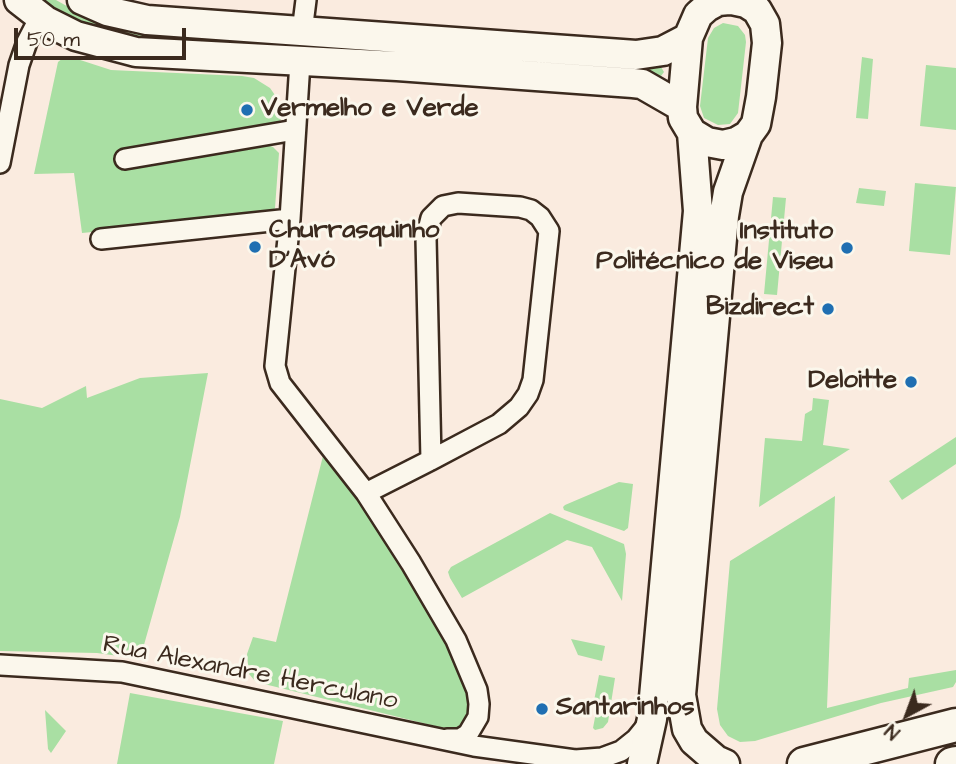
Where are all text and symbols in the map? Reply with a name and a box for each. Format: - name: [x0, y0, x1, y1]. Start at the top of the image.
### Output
- scale bar: [18, 14, 189, 58]
- text: 50 m: [27, 25, 80, 54]
- place label: Vermelho e Verde: [261, 94, 479, 126]
- marker: Vermelho e Verde: [239, 102, 255, 118]
- place label: Churrasquinho D'Avó: [269, 216, 439, 278]
- place label: Instituto Politécnico de Viseu: [596, 217, 833, 278]
- marker: Churrasquinho D'Avó: [247, 239, 263, 255]
- marker: Instituto Politécnico de Viseu: [839, 240, 855, 256]
- place label: Bizdirect: [706, 293, 814, 325]
- marker: Bizdirect: [820, 301, 836, 317]
- place label: Deloitte: [808, 366, 897, 398]
- marker: Deloitte: [903, 374, 919, 390]
- street label: Rua Alexandre Herculano: [100, 630, 400, 718]
- north arrow: [872, 680, 942, 750]
- place label: Santarinhos: [556, 693, 695, 725]
- marker: Santarinhos: [534, 701, 550, 717]
- text: N: [880, 717, 906, 745]

